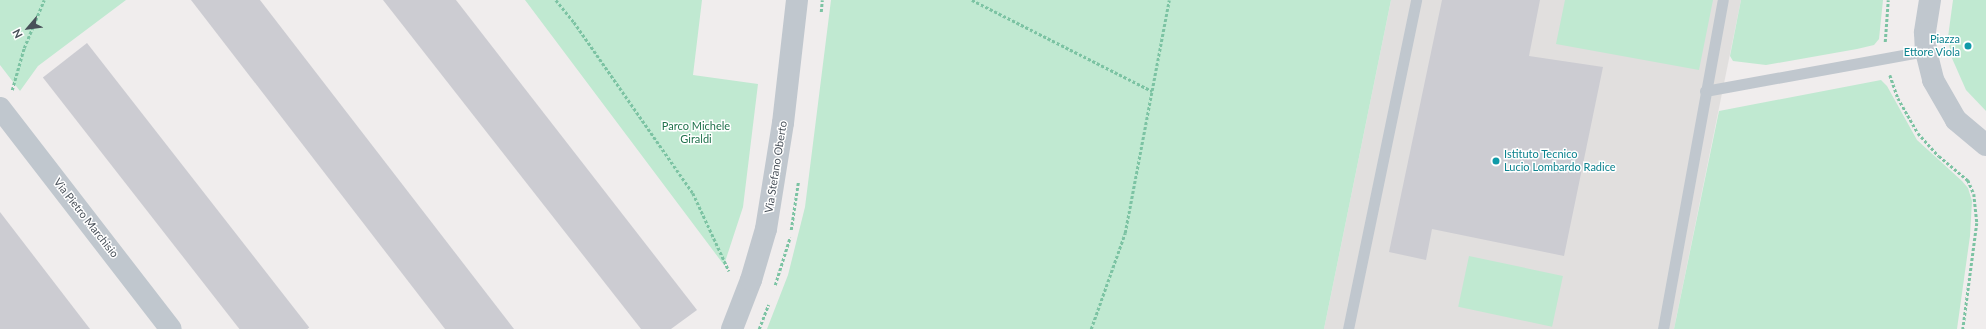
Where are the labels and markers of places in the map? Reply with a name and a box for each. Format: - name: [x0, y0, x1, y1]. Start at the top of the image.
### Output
- place label: Piazza Ettore Viola: [1903, 33, 1960, 59]
- marker: Piazza Ettore Viola: [1963, 41, 1973, 51]
- place label: Istituto Tecnico Lucio Lombardo Radice: [1504, 148, 1616, 174]
- marker: Istituto Tecnico Lucio Lombardo Radice: [1491, 156, 1501, 166]

